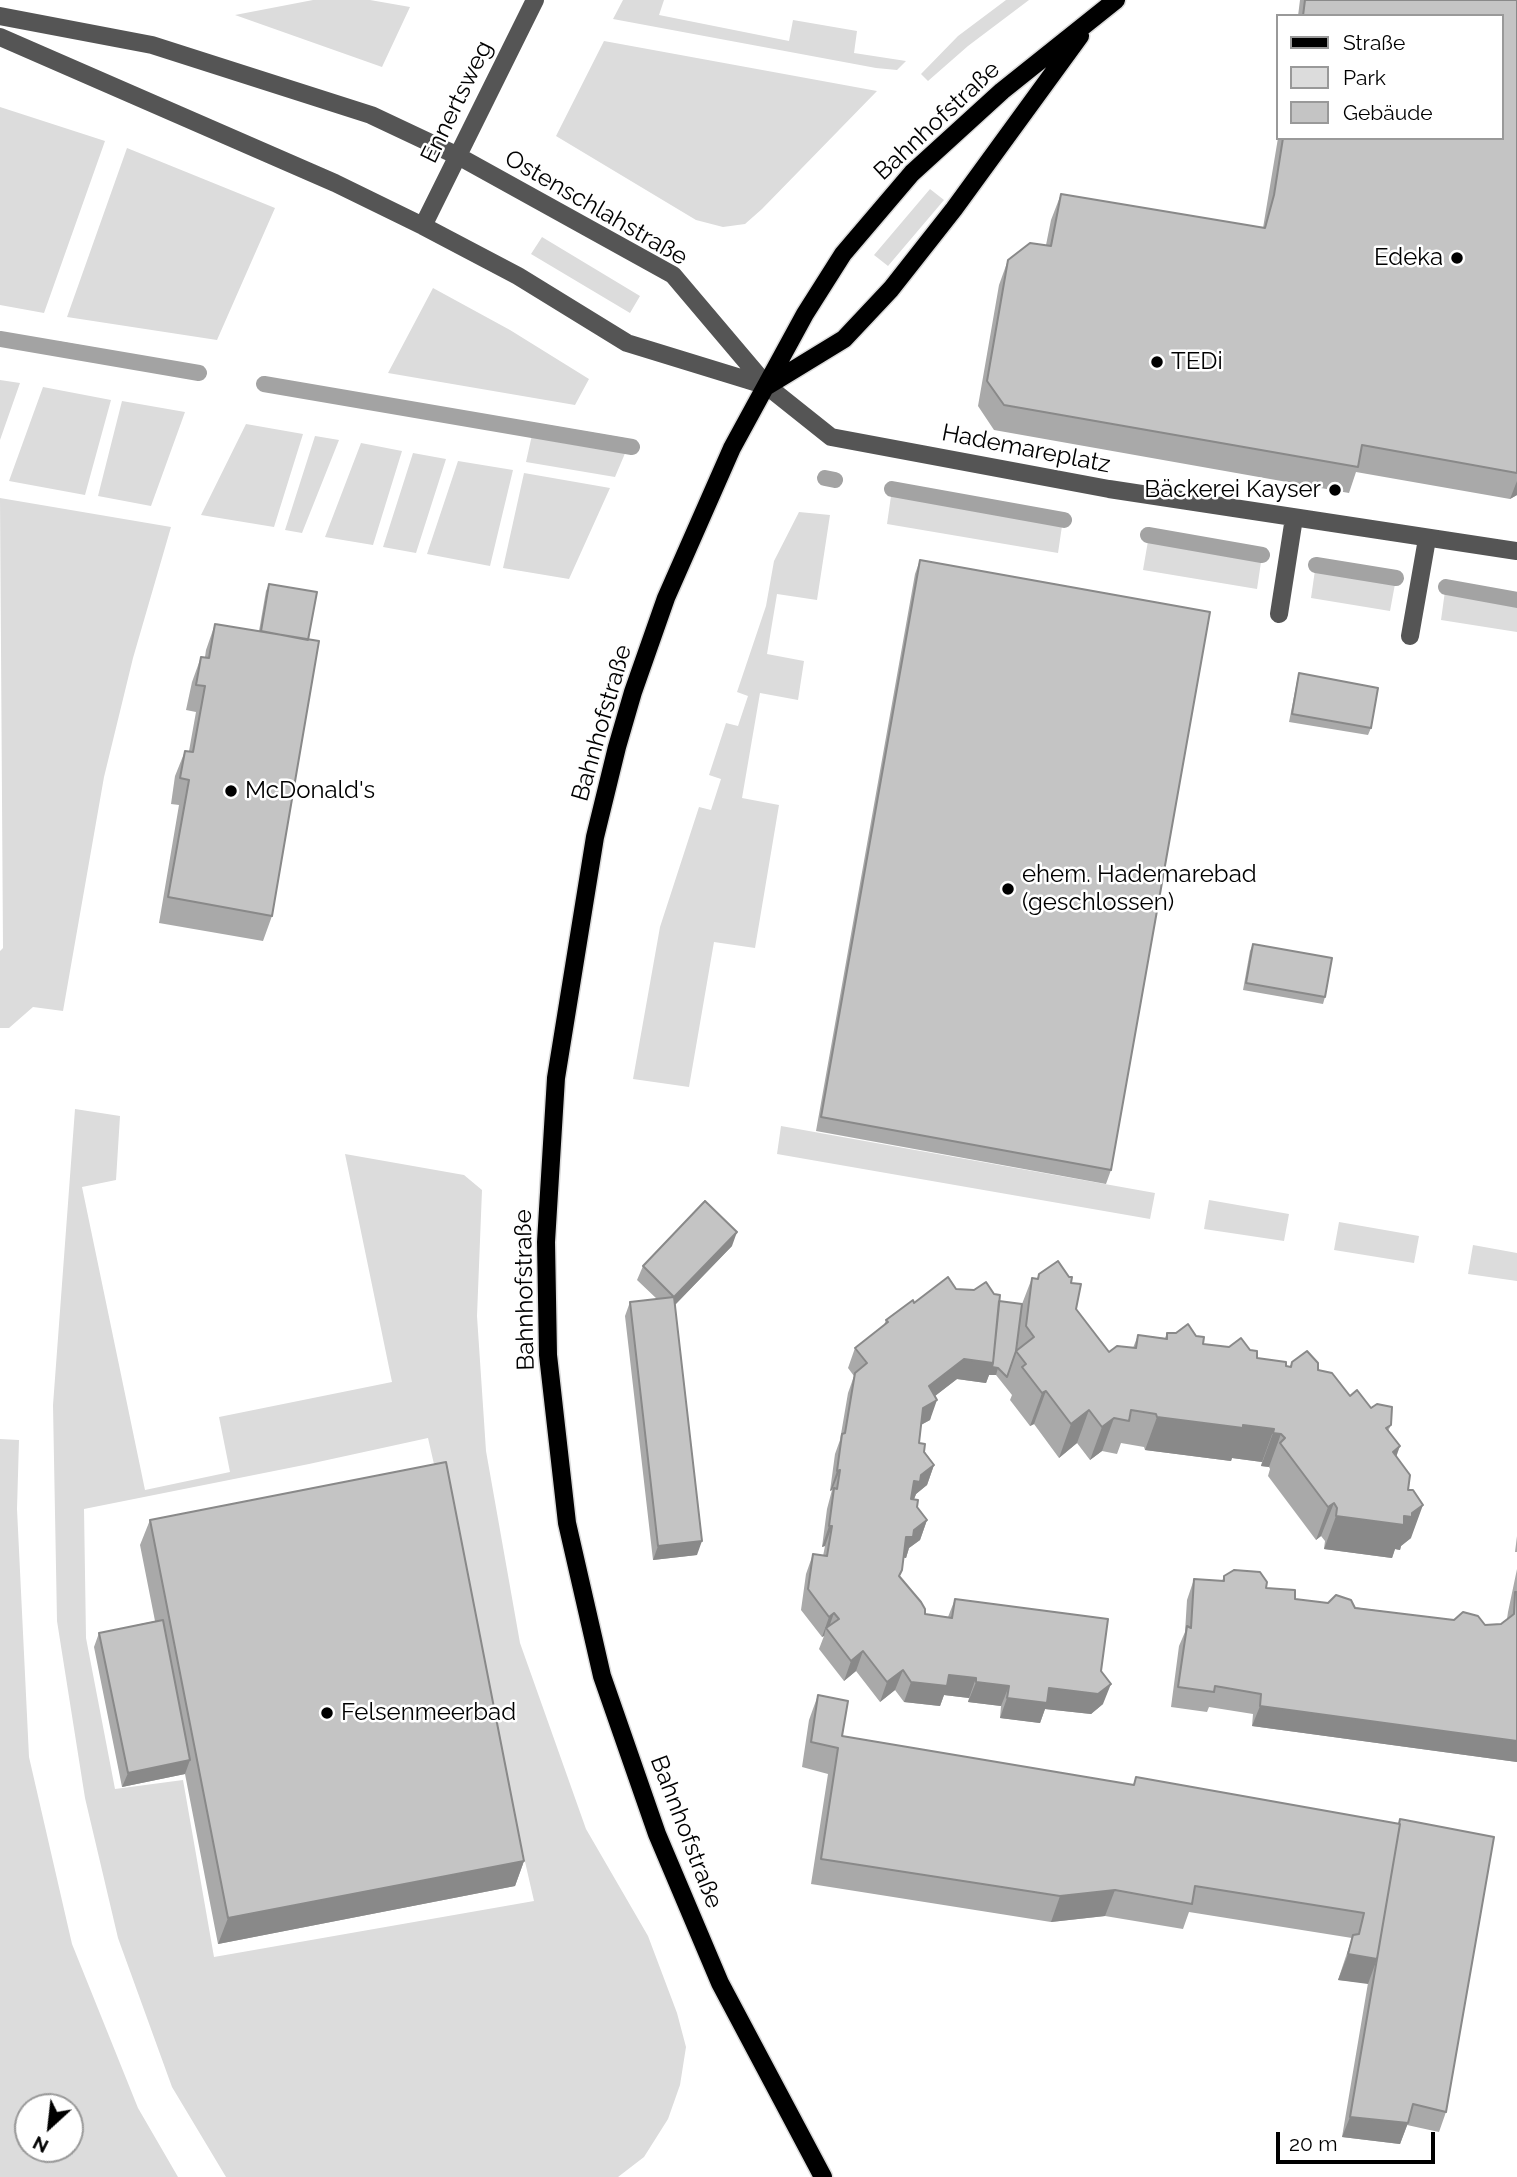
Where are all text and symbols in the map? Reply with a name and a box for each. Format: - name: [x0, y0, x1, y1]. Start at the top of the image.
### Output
- legend: [1276, 14, 1503, 140]
- text: Straße: [1343, 30, 1405, 55]
- street label: Ennertsweg: [415, 36, 499, 168]
- street label: Bahnhofstraße: [868, 55, 1006, 187]
- text: Park: [1343, 65, 1386, 90]
- text: Gebäude: [1343, 100, 1433, 125]
- street label: Ostenschlahstraße: [499, 144, 693, 272]
- place label: Edeka: [1374, 244, 1443, 272]
- marker: Edeka: [1449, 250, 1465, 266]
- place label: TEDi: [1171, 348, 1223, 376]
- marker: TEDi: [1149, 354, 1165, 370]
- street label: Hademareplatz: [939, 419, 1113, 479]
- place label: Bäckerei Kayser: [1144, 476, 1321, 504]
- marker: Bäckerei Kayser: [1327, 482, 1343, 498]
- street label: Bahnhofstraße: [566, 641, 638, 805]
- place label: McDonald's: [245, 777, 375, 805]
- marker: McDonald's: [223, 783, 239, 799]
- place label: ehem. Hademarebad (geschlossen): [1022, 861, 1257, 917]
- marker: ehem. Hademarebad (geschlossen): [1000, 881, 1016, 897]
- street label: Bahnhofstraße: [509, 1209, 541, 1371]
- place label: Felsenmeerbad: [341, 1699, 516, 1727]
- marker: Felsenmeerbad: [319, 1705, 335, 1721]
- street label: Bahnhofstraße: [644, 1751, 728, 1913]
- north arrow: [14, 2093, 84, 2163]
- scale bar: [1279, 2118, 1438, 2162]
- text: 20 m: [1289, 2131, 1337, 2156]
- text: N: [29, 2132, 52, 2158]

